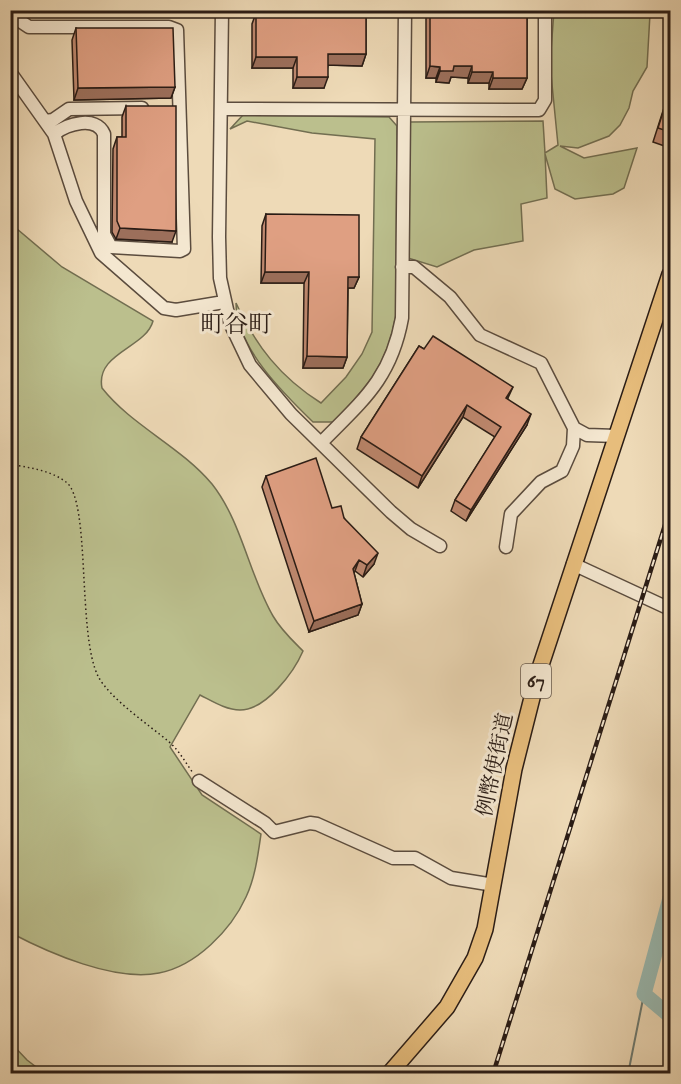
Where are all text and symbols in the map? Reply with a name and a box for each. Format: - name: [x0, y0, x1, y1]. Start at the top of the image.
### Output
- district label: 町谷町: [200, 310, 272, 341]
- road number: 67: [521, 664, 551, 698]
- street label: 例幣使街道: [472, 711, 520, 819]

